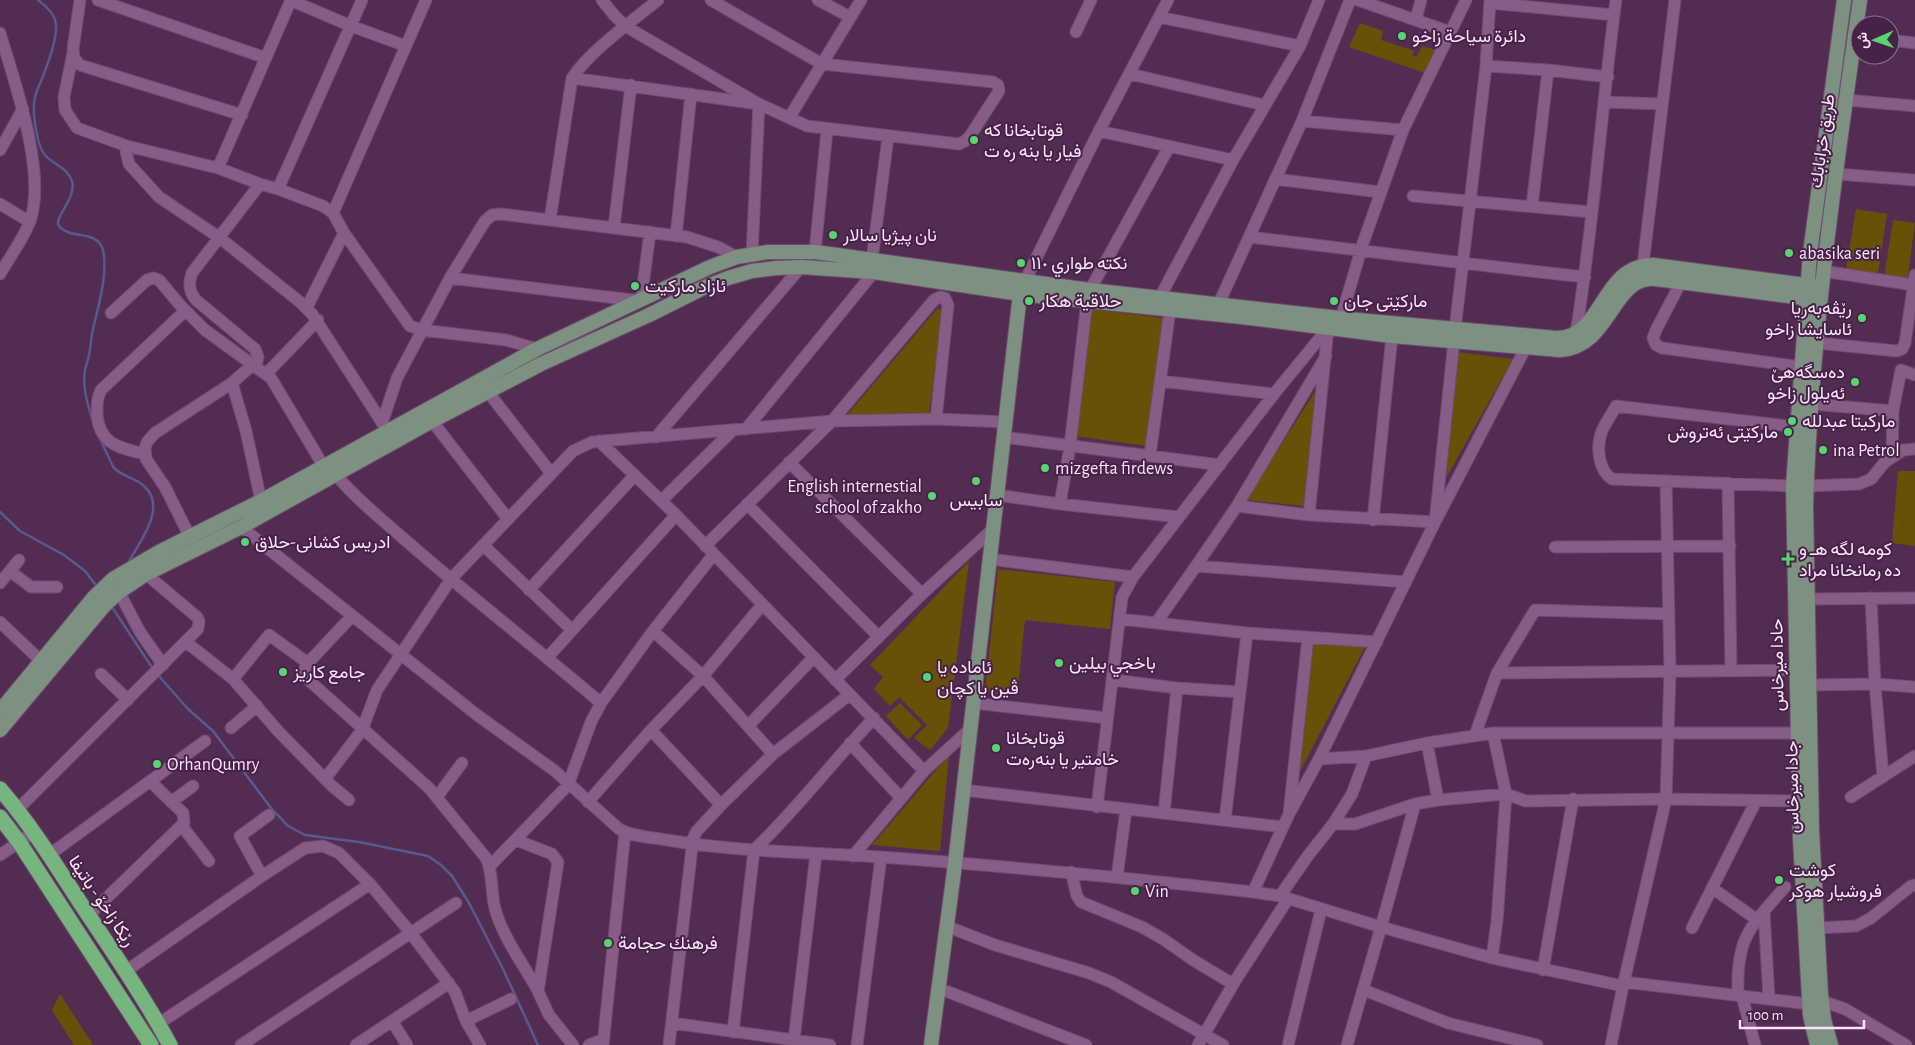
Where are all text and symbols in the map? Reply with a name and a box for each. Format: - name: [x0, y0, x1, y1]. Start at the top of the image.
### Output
- north arrow: [1850, 15, 1900, 65]
- place label: دائرة سياحة زاخو: [1412, 28, 1526, 47]
- marker: دائرة سياحة زاخو: [1396, 30, 1408, 42]
- text: ش: [1856, 32, 1871, 49]
- street label: طريق خرابابك: [1807, 93, 1839, 189]
- place label: قوتابخانا كه فيار يا بنه ره ت: [984, 122, 1081, 162]
- marker: قوتابخانا كه فيار يا بنه ره ت: [968, 134, 980, 146]
- place label: نان پيژيا سالار: [842, 227, 937, 247]
- marker: نان پيژيا سالار: [827, 229, 839, 241]
- place label: abasika seri: [1799, 245, 1880, 263]
- marker: abasika seri: [1783, 247, 1795, 259]
- place label: نكته طواري ١١٠: [1031, 255, 1127, 278]
- marker: نكته طواري ١١٠: [1015, 257, 1027, 269]
- place label: ئازاد ماركيت: [645, 278, 726, 297]
- marker: ئازاد ماركيت: [629, 280, 641, 292]
- place label: حلاقية هكار: [1038, 293, 1122, 312]
- place label: مارکێتی جان: [1344, 293, 1427, 312]
- marker: حلاقية هكار: [1023, 295, 1035, 307]
- marker: مارکێتی جان: [1328, 295, 1340, 307]
- place label: رێڤه‌به‌ريا ئاسايشا زاخو: [1765, 300, 1852, 340]
- marker: رێڤه‌به‌ريا ئاسايشا زاخو: [1856, 312, 1868, 324]
- place label: ده‌سگه‌هێ ئه‌يلول زاخو: [1767, 363, 1845, 404]
- marker: ده‌سگه‌هێ ئه‌يلول زاخو: [1849, 376, 1861, 388]
- place label: ماركيتا عبدلله: [1802, 413, 1895, 432]
- marker: ماركيتا عبدلله: [1786, 415, 1798, 427]
- place label: مارکێتی ئەتروش: [1667, 424, 1778, 443]
- marker: مارکێتی ئەتروش: [1782, 426, 1794, 438]
- place label: ina Petrol: [1833, 442, 1900, 460]
- marker: ina Petrol: [1817, 444, 1829, 456]
- place label: mizgefta firdews: [1055, 460, 1173, 478]
- marker: mizgefta firdews: [1039, 462, 1051, 474]
- marker: سابيس: [970, 475, 982, 487]
- place label: English internestial school of zakho: [787, 478, 922, 517]
- marker: English internestial school of zakho: [926, 490, 938, 502]
- place label: سابيس: [949, 492, 1003, 511]
- place label: ادريس كشانى-حلاق: [255, 534, 390, 553]
- marker: ادريس كشانى-حلاق: [239, 536, 251, 548]
- place label: كومه لگه هـ و ده رمانخانا مراد: [1799, 540, 1901, 581]
- marker: كومه لگه هـ و ده رمانخانا مراد: [1781, 552, 1795, 566]
- street label: حادا ميرخاس: [1768, 618, 1789, 712]
- place label: باخجي بيلين: [1069, 655, 1156, 678]
- marker: باخجي بيلين: [1053, 657, 1065, 669]
- place label: ئاماده یا ڤین یا کچان: [937, 659, 1019, 700]
- place label: جامع كاريز: [292, 664, 365, 684]
- marker: جامع كاريز: [277, 666, 289, 678]
- marker: ئاماده یا ڤین یا کچان: [921, 671, 933, 683]
- place label: قوتابخانا خامتیر یا بنەرەت: [1006, 730, 1119, 770]
- street label: جادا ميرخاس: [1783, 740, 1804, 834]
- marker: قوتابخانا خامتیر یا بنەرەت: [990, 742, 1002, 754]
- place label: OrhanQumry: [167, 756, 260, 774]
- marker: OrhanQumry: [151, 758, 163, 770]
- street label: رێکا زاخۆ - باتیفا: [64, 853, 138, 951]
- place label: كوشت فروشيار هوكر: [1788, 862, 1882, 902]
- marker: كوشت فروشيار هوكر: [1773, 874, 1785, 886]
- place label: Vin: [1145, 883, 1169, 901]
- marker: Vin: [1129, 885, 1141, 897]
- place label: فرهنك حجامة: [618, 935, 718, 954]
- marker: فرهنك حجامة: [602, 937, 614, 949]
- scale bar: [1740, 998, 1864, 1030]
- text: 100 m: [1748, 1008, 1783, 1023]

